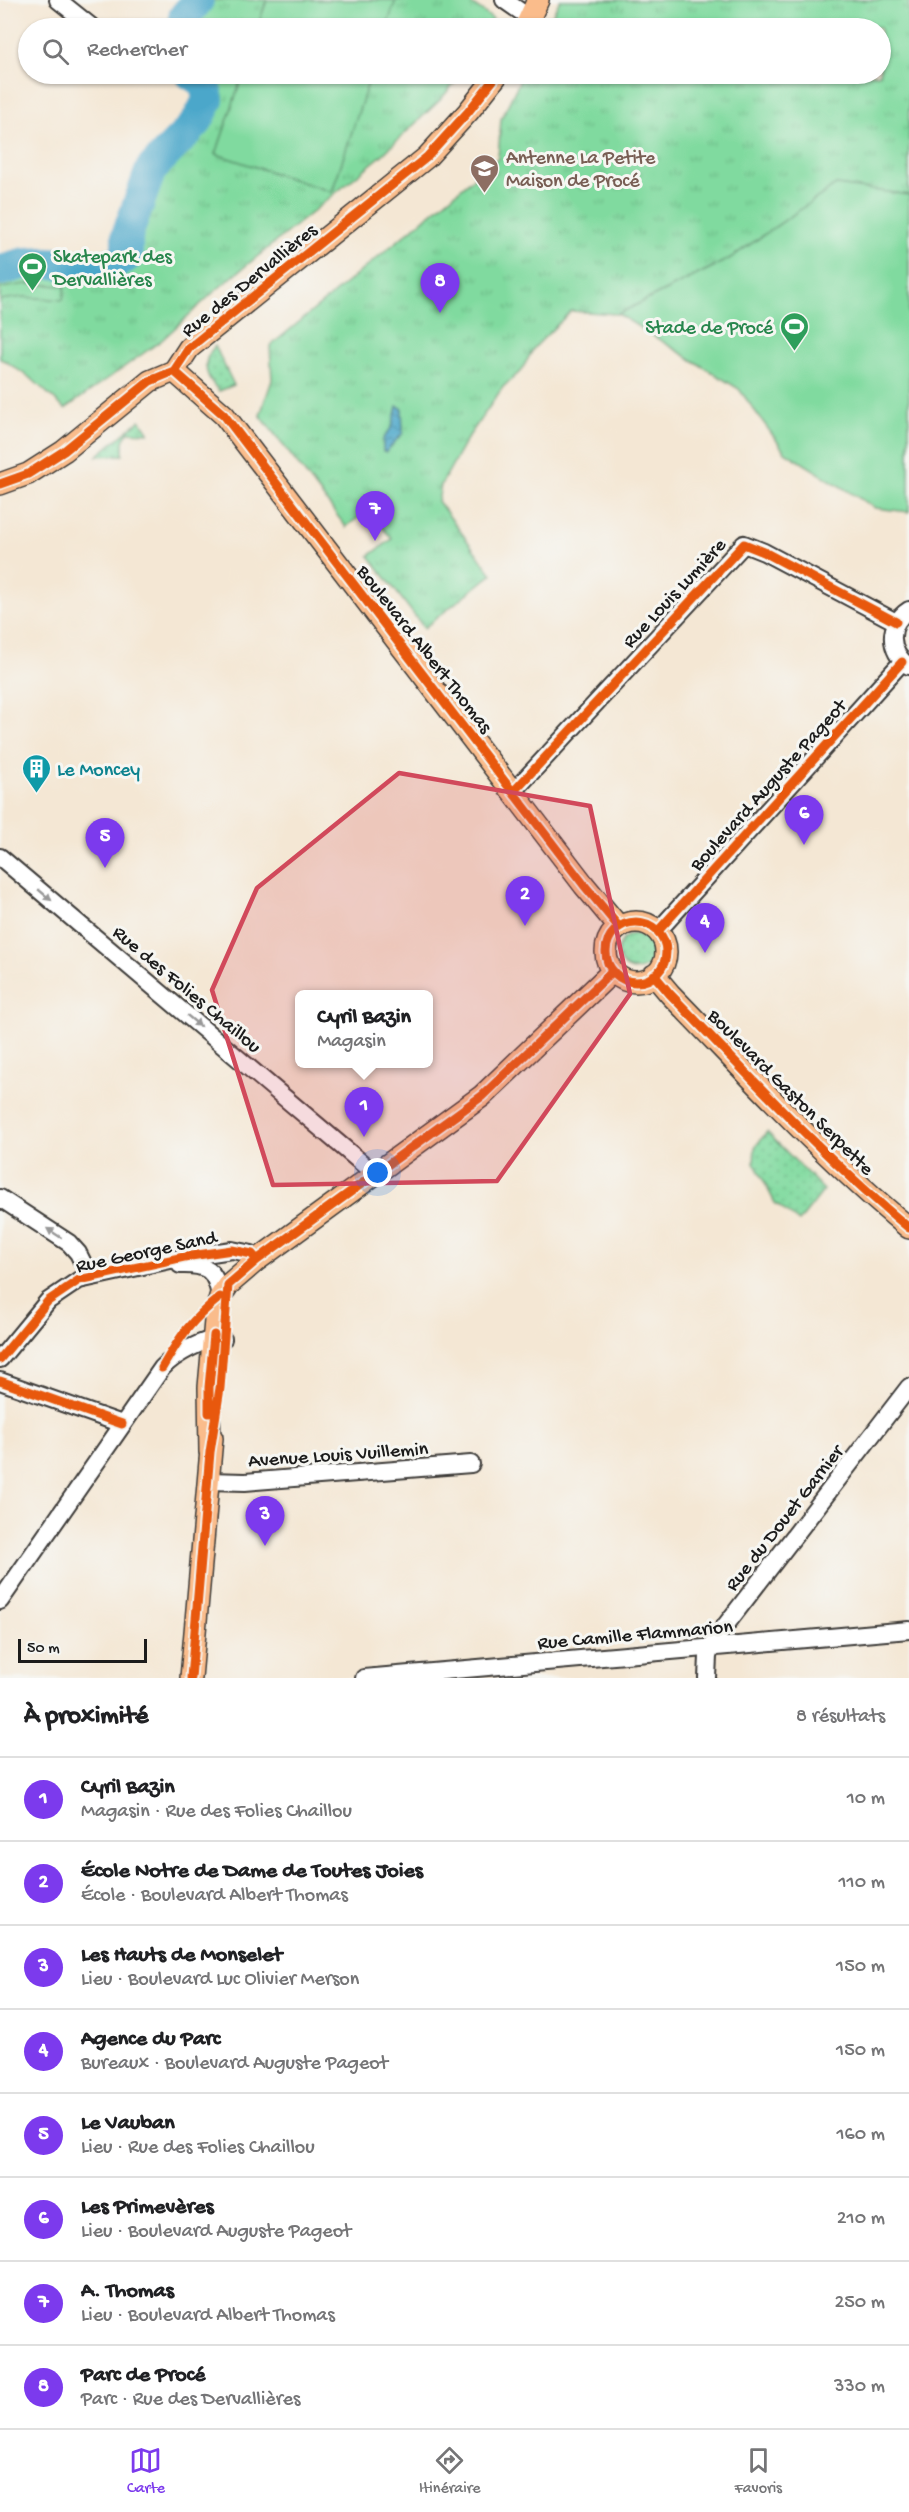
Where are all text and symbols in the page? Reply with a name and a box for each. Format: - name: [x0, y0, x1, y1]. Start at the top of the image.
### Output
- search box: [18, 18, 891, 84]
- icon: search: [39, 35, 72, 68]
- text: Rechercher: [87, 38, 187, 64]
- place label: Antenne La Petite Maison de Procé: [506, 148, 656, 194]
- school or university icon: Antenne La Petite Maison de Procé: [469, 152, 501, 194]
- street label: Rue des Dervallières: [178, 220, 323, 343]
- place label: Skatepark des Dervallières: [51, 247, 173, 293]
- sports icon: Skatepark des Dervallières: [16, 250, 48, 292]
- pin: 8: [420, 264, 460, 313]
- sports icon: Stade de Procé: [778, 310, 810, 352]
- place label: Stade de Procé: [645, 318, 774, 341]
- pin: 7: [356, 492, 394, 541]
- street label: Rue Louis Lumière: [619, 534, 733, 654]
- street label: Boulevard Albert Thomas: [350, 561, 496, 739]
- street label: Boulevard Auguste Pageot: [686, 694, 854, 878]
- building icon: Le Moncey: [20, 752, 52, 794]
- place label: Le Moncey: [57, 760, 140, 783]
- pin: 6: [784, 796, 824, 845]
- pin: 5: [86, 818, 124, 868]
- pin: 2: [506, 876, 544, 926]
- one-way arrow: [37, 888, 53, 901]
- pin: 4: [686, 904, 724, 953]
- street label: Rue des Folies Chaillou: [107, 922, 265, 1060]
- popup: [295, 990, 433, 1068]
- text: Cyril Bazin: [317, 1005, 411, 1031]
- street label: Boulevard Gaston Serpette: [701, 1005, 878, 1182]
- one-way arrow: [186, 1014, 202, 1027]
- text: Magasin: [317, 1031, 386, 1054]
- pin: 1: [344, 1088, 384, 1137]
- your location: [363, 1158, 392, 1187]
- street label: Rue George Sand: [74, 1227, 221, 1280]
- one-way arrow: [46, 1228, 62, 1239]
- street label: Avenue Louis Vuillemin: [247, 1439, 430, 1474]
- street label: Rue du Douet Garnier: [722, 1440, 851, 1597]
- pin: 3: [246, 1496, 284, 1546]
- street label: Rue Camille Flammarion: [537, 1616, 734, 1656]
- scale bar: [18, 1636, 147, 1664]
- text: 50 m: [27, 1640, 60, 1659]
- text: À proximité: [24, 1702, 148, 1733]
- text: 8 résultats: [796, 1706, 885, 1729]
- text: Cyril Bazin: [81, 1775, 175, 1801]
- text: 1: [39, 1788, 48, 1811]
- text: 10 m: [847, 1788, 885, 1811]
- text: Magasin · Rue des Folies Chaillou: [81, 1801, 352, 1824]
- text: École Notre de Dame de Toutes Joies: [81, 1859, 423, 1885]
- text: 2: [39, 1872, 48, 1895]
- text: 110 m: [839, 1872, 885, 1895]
- text: École · Boulevard Albert Thomas: [81, 1885, 348, 1908]
- text: Les Hauts de Monselet: [81, 1943, 282, 1969]
- text: 3: [38, 1956, 49, 1979]
- text: 150 m: [836, 1956, 885, 1979]
- text: Lieu · Boulevard Luc Olivier Merson: [81, 1969, 359, 1992]
- text: Agence du Parc: [81, 2027, 220, 2053]
- text: 4: [39, 2040, 48, 2063]
- text: 150 m: [836, 2040, 885, 2063]
- text: Bureaux · Boulevard Auguste Pageot: [81, 2053, 388, 2076]
- text: Le Vauban: [81, 2111, 175, 2137]
- text: 5: [38, 2124, 49, 2147]
- text: 160 m: [836, 2124, 885, 2147]
- text: Lieu · Rue des Folies Chaillou: [81, 2137, 315, 2160]
- text: Les Primevères: [81, 2195, 214, 2221]
- text: 6: [38, 2208, 49, 2231]
- text: 210 m: [837, 2208, 885, 2231]
- text: Lieu · Boulevard Auguste Pageot: [81, 2221, 351, 2244]
- text: A. Thomas: [81, 2279, 174, 2305]
- text: 7: [38, 2292, 49, 2315]
- text: 250 m: [834, 2292, 885, 2315]
- text: Lieu · Boulevard Albert Thomas: [81, 2305, 335, 2328]
- text: Parc de Procé: [81, 2363, 205, 2389]
- text: 8: [38, 2376, 49, 2399]
- text: 330 m: [834, 2376, 885, 2399]
- text: Parc · Rue des Dervallières: [81, 2389, 300, 2412]
- tab: Carte: [127, 2444, 165, 2499]
- tab: Itinéraire: [419, 2444, 481, 2499]
- tab: Favoris: [735, 2444, 782, 2499]

